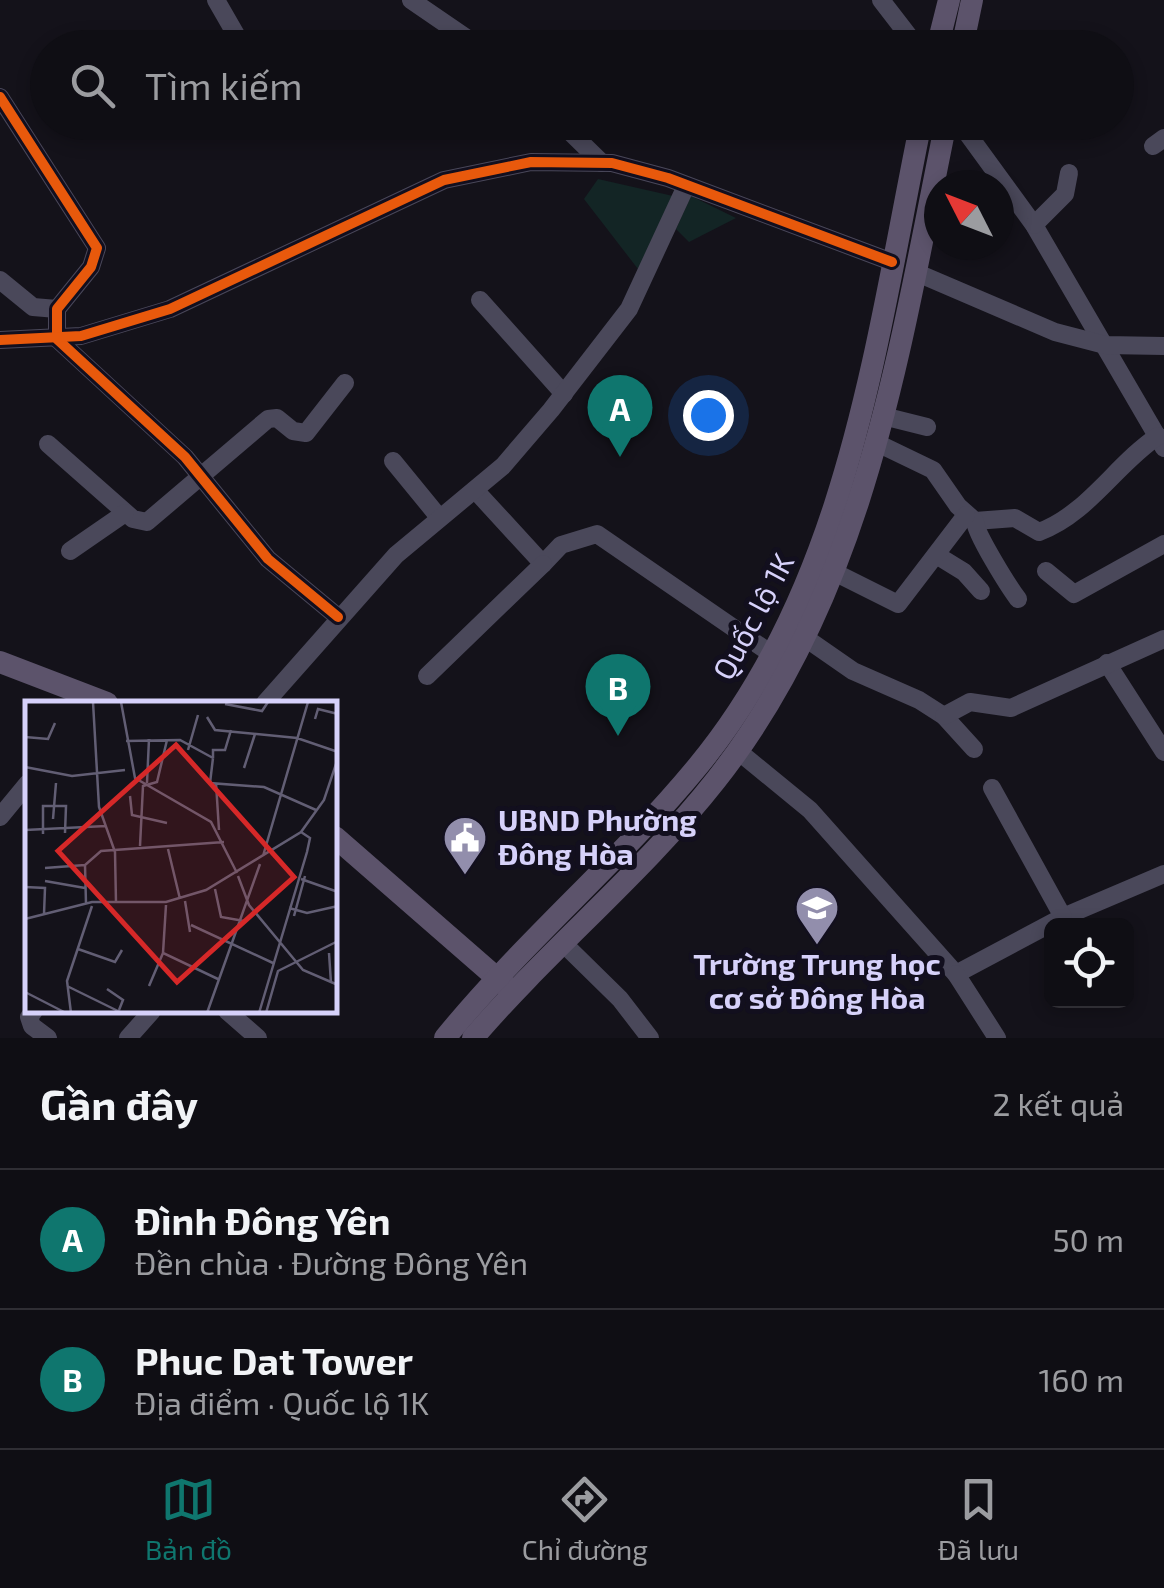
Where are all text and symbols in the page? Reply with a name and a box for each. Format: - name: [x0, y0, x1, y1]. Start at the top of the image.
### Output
- search box: [30, 30, 1134, 140]
- icon: search: [65, 58, 120, 113]
- text: Tìm kiếm: [145, 62, 303, 108]
- north arrow: [924, 170, 1014, 260]
- pin: A: [588, 374, 652, 457]
- your location: [683, 390, 734, 441]
- street label: Quốc lộ 1K: [704, 547, 801, 685]
- pin: B: [586, 654, 650, 736]
- inset map: [25, 701, 338, 1013]
- place label: UBND Phường Đông Hòa: [498, 801, 697, 871]
- public building icon: UBND Phường Đông Hòa: [442, 815, 488, 876]
- school or university icon: Trường Trung học cơ sở Đông Hòa: [794, 885, 840, 946]
- map controls: [1044, 918, 1134, 1008]
- button: locate: [1044, 918, 1134, 1008]
- place label: Trường Trung học cơ sở Đông Hòa: [693, 945, 941, 1015]
- text: Gần đây: [40, 1078, 198, 1128]
- text: 2 kết quả: [993, 1084, 1124, 1122]
- text: Đình Đông Yên: [135, 1197, 391, 1243]
- text: A: [62, 1220, 83, 1258]
- text: 50 m: [1052, 1220, 1124, 1258]
- text: Đền chùa · Đường Đông Yên: [135, 1243, 528, 1281]
- text: Phuc Dat Tower: [135, 1337, 413, 1383]
- text: B: [62, 1360, 83, 1398]
- text: 160 m: [1038, 1360, 1124, 1398]
- text: Địa điểm · Quốc lộ 1K: [135, 1383, 429, 1421]
- tab: Bản đồ: [145, 1472, 232, 1566]
- tab: Chỉ đường: [522, 1472, 648, 1566]
- tab: Đã lưu: [938, 1472, 1019, 1566]

